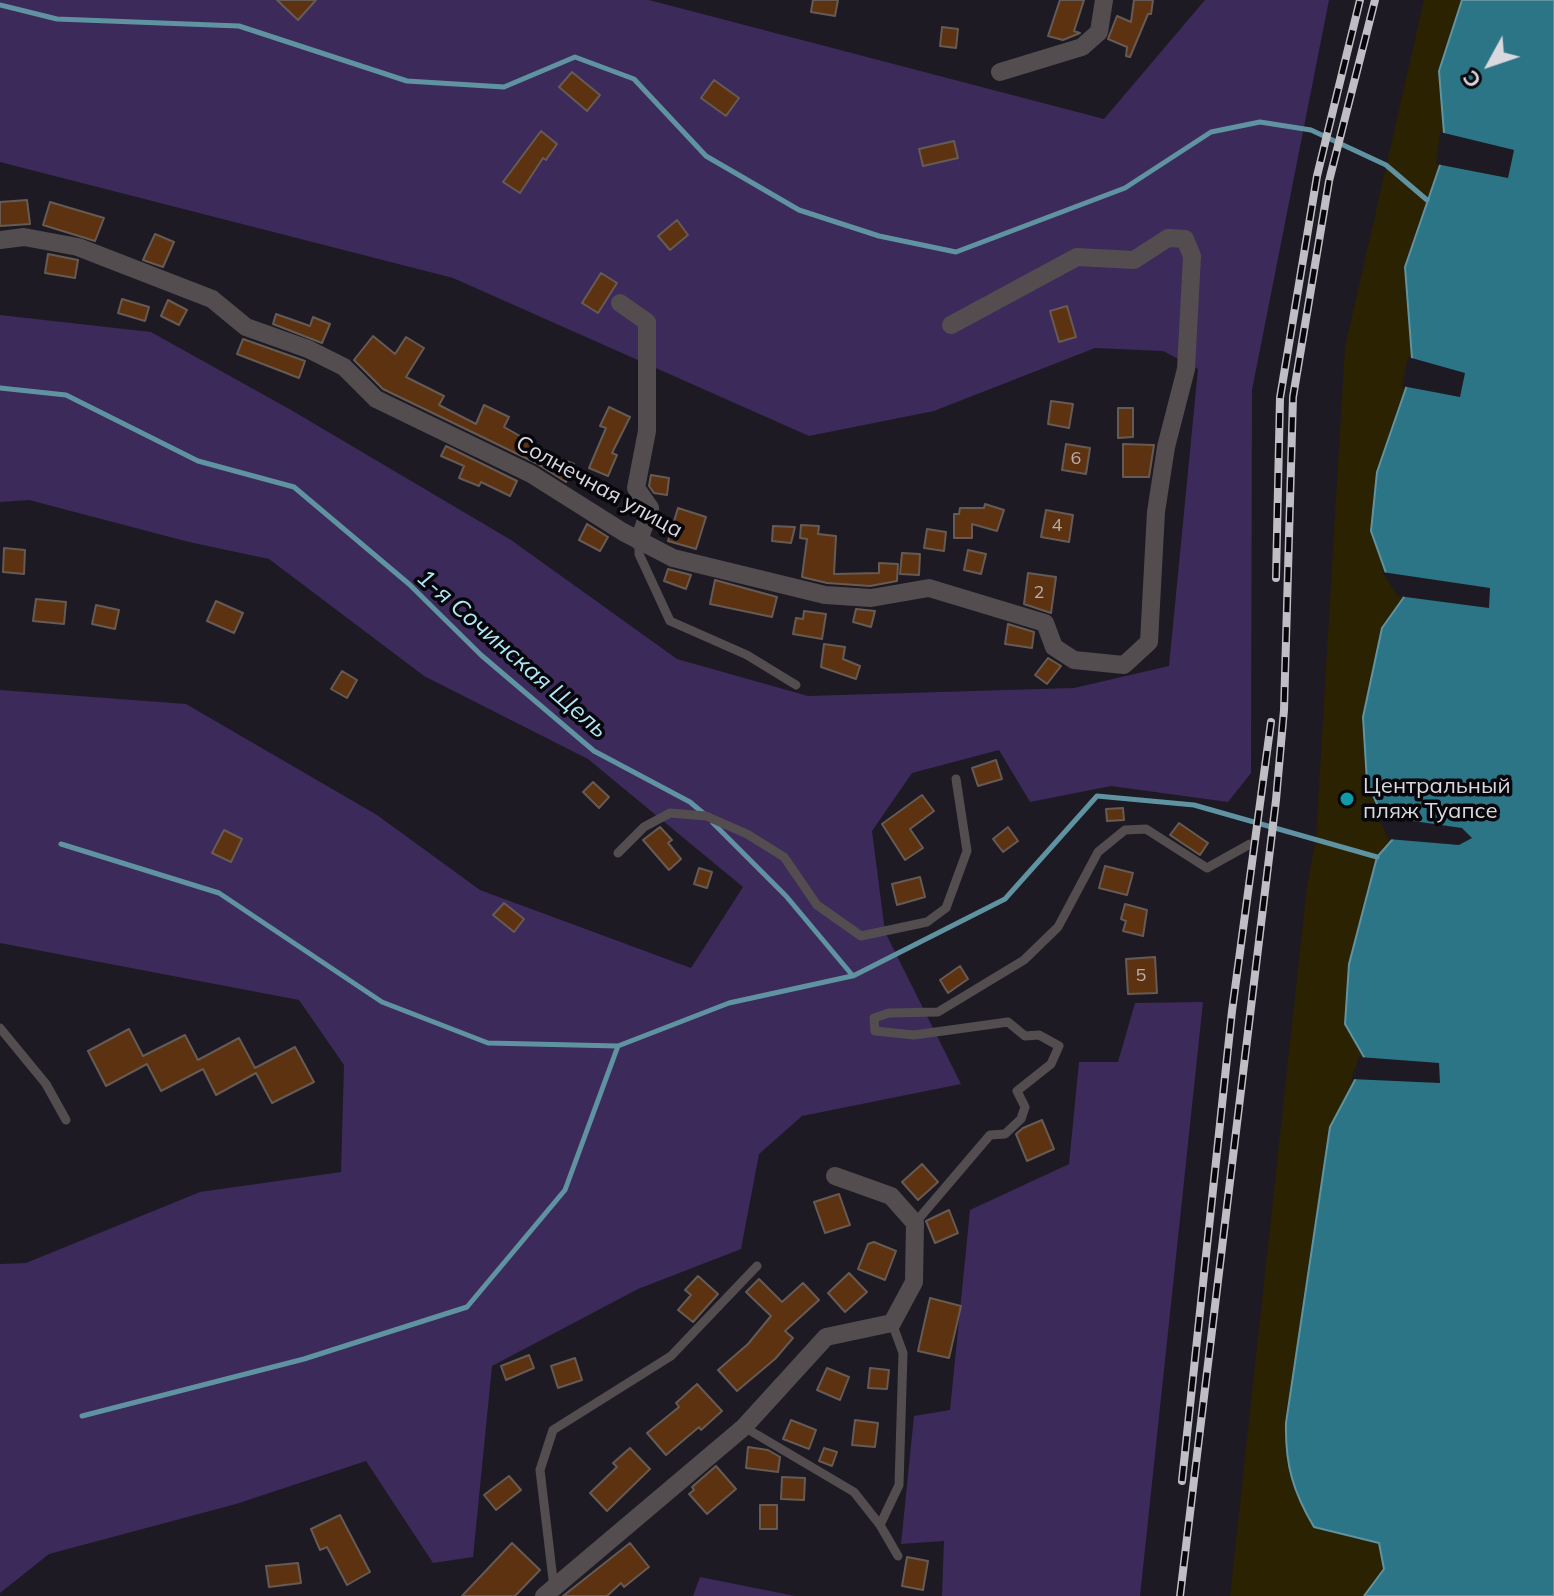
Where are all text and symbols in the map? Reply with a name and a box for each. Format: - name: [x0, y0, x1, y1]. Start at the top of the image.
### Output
- north arrow: [1450, 24, 1530, 104]
- text: С: [1456, 65, 1487, 94]
- street label: Солнечная улица: [511, 430, 687, 544]
- house number: 6: [1071, 448, 1081, 470]
- house number: 4: [1052, 515, 1062, 537]
- water label: 1-я Сочинская Щель: [411, 563, 613, 745]
- house number: 2: [1034, 582, 1044, 604]
- place label: Центральный пляж Туапсе: [1363, 773, 1510, 824]
- marker: Центральный пляж Туапсе: [1338, 790, 1356, 808]
- house number: 5: [1136, 965, 1146, 987]

